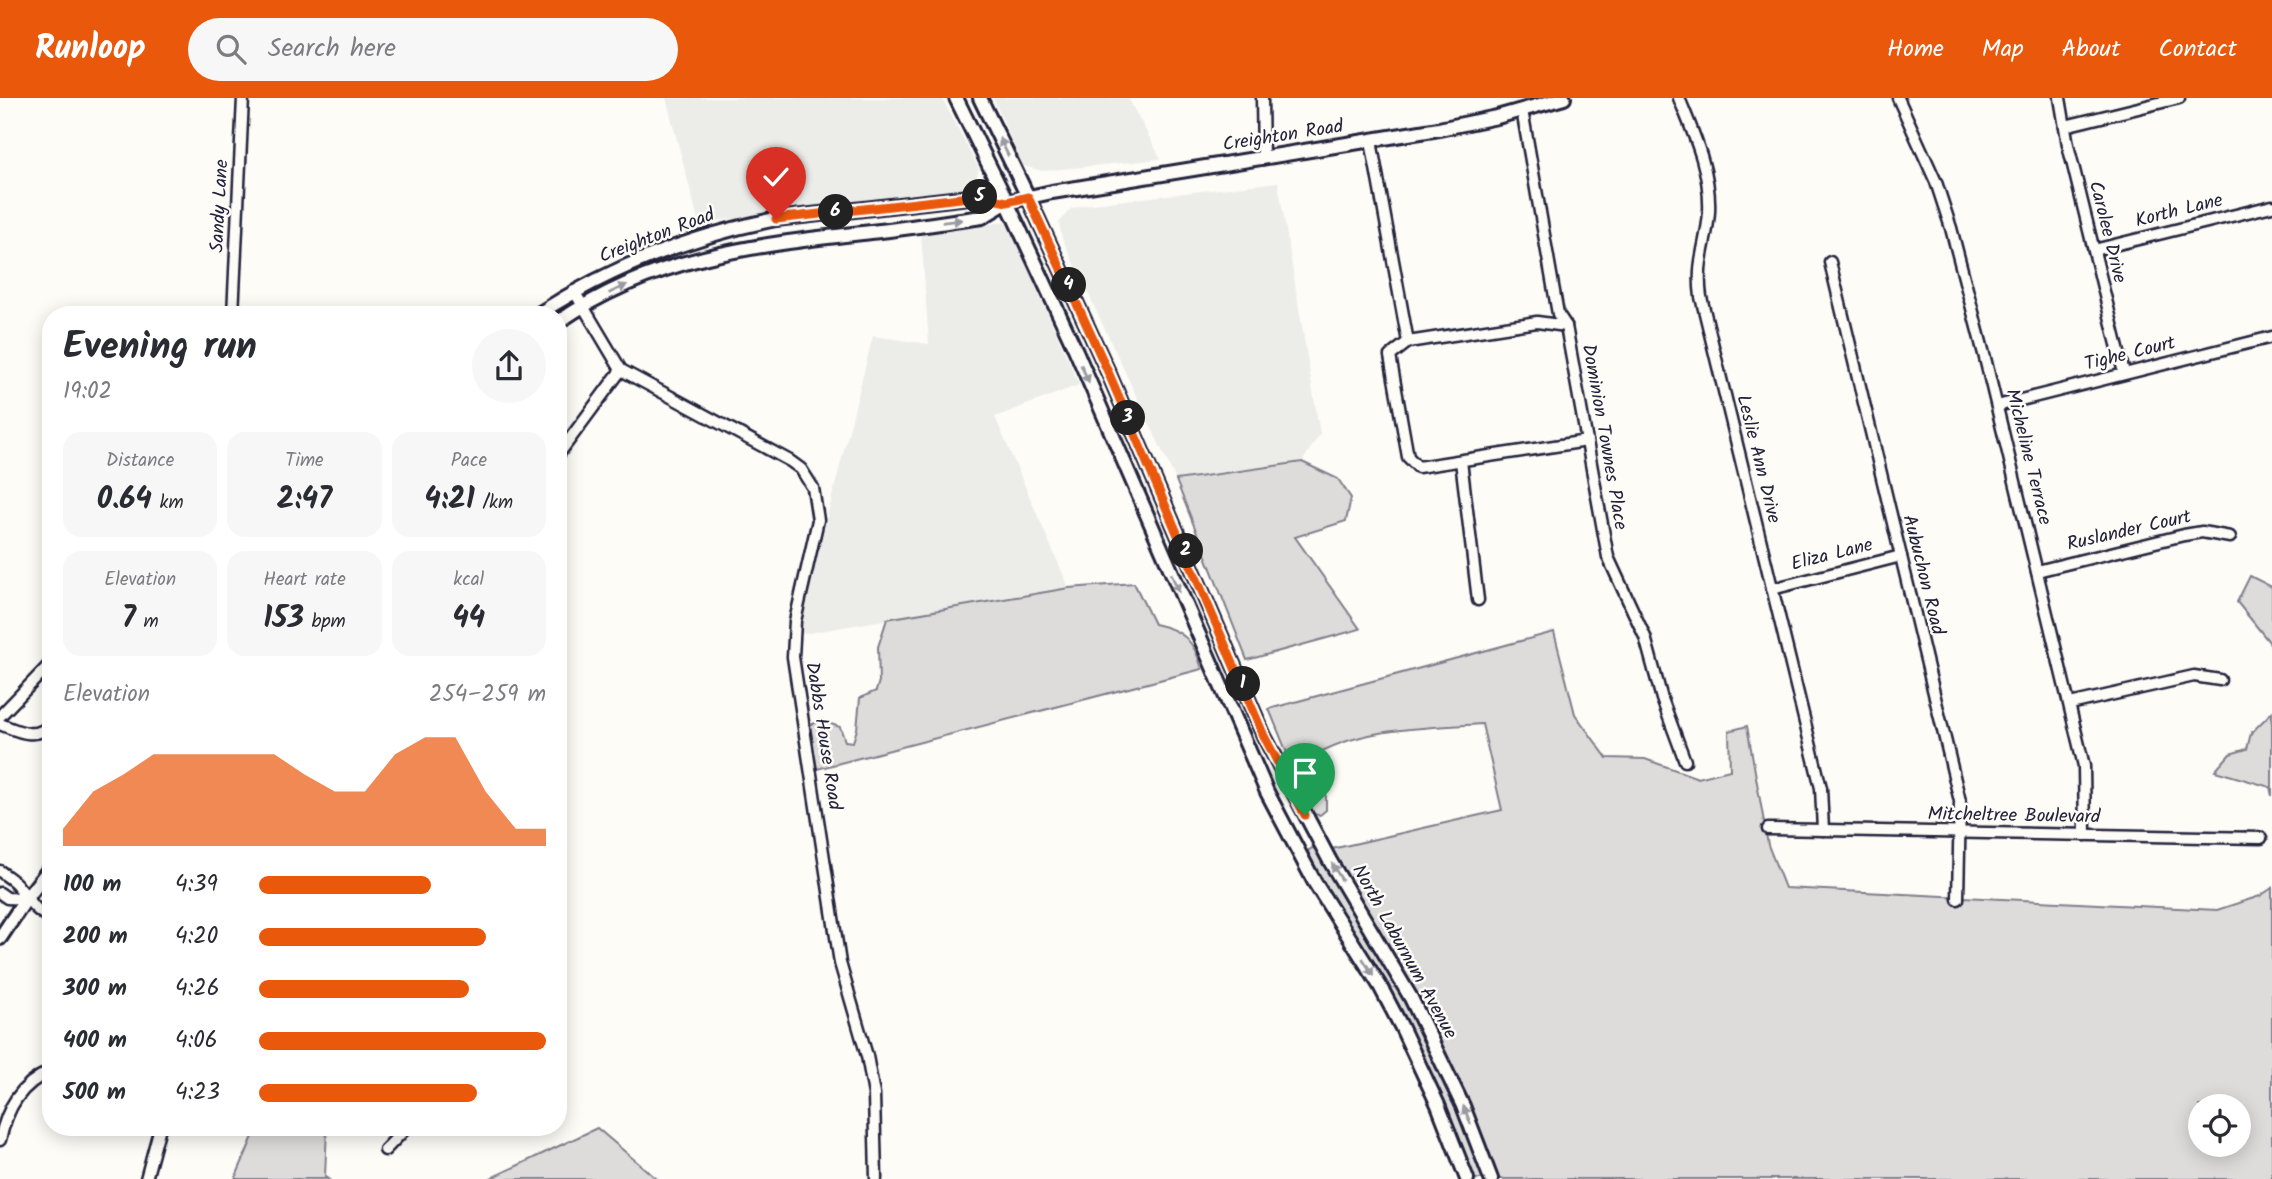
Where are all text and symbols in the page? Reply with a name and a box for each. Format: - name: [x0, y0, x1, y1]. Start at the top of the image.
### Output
- search box: [188, 18, 678, 81]
- text: Runloop: [35, 23, 146, 76]
- text: Search here: [268, 28, 396, 70]
- icon: search: [212, 30, 250, 68]
- text: Home: [1887, 30, 1944, 69]
- text: Map: [1982, 30, 2024, 69]
- text: About: [2062, 30, 2120, 69]
- text: Contact: [2158, 30, 2237, 69]
- street label: Creighton Road: [1221, 112, 1346, 160]
- one-way arrow: [999, 137, 1010, 157]
- pin: [746, 147, 806, 219]
- street label: Sandy Lane: [203, 158, 237, 253]
- icon: check: [757, 158, 795, 196]
- street label: Carolee Drive: [2080, 178, 2134, 287]
- pin: 5: [962, 180, 998, 214]
- text: 5: [975, 181, 984, 211]
- street label: Korth Lane: [2132, 186, 2226, 236]
- pin: 6: [818, 194, 854, 230]
- text: 6: [830, 196, 841, 226]
- street label: Creighton Road: [595, 200, 720, 272]
- one-way arrow: [941, 215, 963, 226]
- pin: 4: [1052, 268, 1086, 302]
- text: 4: [1063, 269, 1074, 299]
- one-way arrow: [608, 283, 628, 294]
- text: Evening run: [63, 318, 257, 378]
- street label: Tighe Court: [2081, 328, 2179, 380]
- button: share: [472, 329, 546, 403]
- street label: Dominion Townes Place: [1573, 342, 1635, 533]
- one-way arrow: [1079, 364, 1091, 384]
- text: 19:02: [63, 374, 112, 410]
- street label: Micheline Terrace: [1997, 386, 2060, 529]
- street label: Leslie Ann Drive: [1728, 392, 1789, 527]
- pin: 3: [1110, 400, 1146, 436]
- text: 3: [1122, 402, 1133, 432]
- text: Distance: [106, 446, 174, 476]
- text: Time: [285, 446, 324, 476]
- text: Pace: [451, 446, 487, 476]
- text: 0.64: [97, 476, 152, 524]
- text: 2:47: [277, 476, 332, 524]
- text: 4:21: [424, 476, 475, 524]
- text: km: [152, 488, 184, 518]
- text: /km: [475, 488, 513, 518]
- street label: Ruslander Court: [2064, 502, 2195, 560]
- street label: Aubuchon Road: [1894, 512, 1953, 639]
- street label: Eliza Lane: [1788, 530, 1876, 580]
- pin: 2: [1168, 533, 1204, 568]
- text: 2: [1180, 535, 1191, 565]
- text: Elevation: [104, 565, 176, 595]
- text: Heart rate: [263, 565, 346, 595]
- text: kcal: [453, 565, 484, 595]
- one-way arrow: [1169, 573, 1181, 593]
- text: 7: [122, 595, 136, 643]
- text: 153: [263, 595, 304, 643]
- text: 44: [452, 595, 485, 643]
- text: m: [136, 607, 159, 637]
- text: bpm: [304, 607, 346, 637]
- street label: Dabbs House Road: [796, 660, 850, 813]
- pin: 1: [1226, 666, 1260, 702]
- text: 1: [1240, 668, 1245, 698]
- text: Elevation: [63, 677, 150, 713]
- text: 254–259 m: [429, 677, 546, 713]
- pin: [1275, 743, 1335, 815]
- icon: arrive: [1286, 754, 1324, 792]
- street label: Mitcheltree Boulevard: [1927, 799, 2101, 833]
- street label: North Laburnum Avenue: [1343, 859, 1465, 1045]
- one-way arrow: [1331, 862, 1343, 881]
- text: 100 m: [63, 867, 121, 903]
- text: 4:39: [175, 867, 218, 903]
- text: 200 m: [63, 919, 128, 955]
- text: 4:20: [175, 919, 218, 955]
- one-way arrow: [1362, 958, 1375, 977]
- text: 300 m: [63, 971, 127, 1007]
- text: 4:26: [175, 971, 219, 1007]
- text: 400 m: [63, 1023, 127, 1059]
- text: 4:06: [175, 1023, 218, 1059]
- text: 500 m: [63, 1075, 126, 1111]
- text: 4:23: [175, 1075, 220, 1111]
- map controls: [2188, 1094, 2251, 1157]
- button: locate: [2188, 1094, 2251, 1157]
- one-way arrow: [1461, 1105, 1472, 1126]

